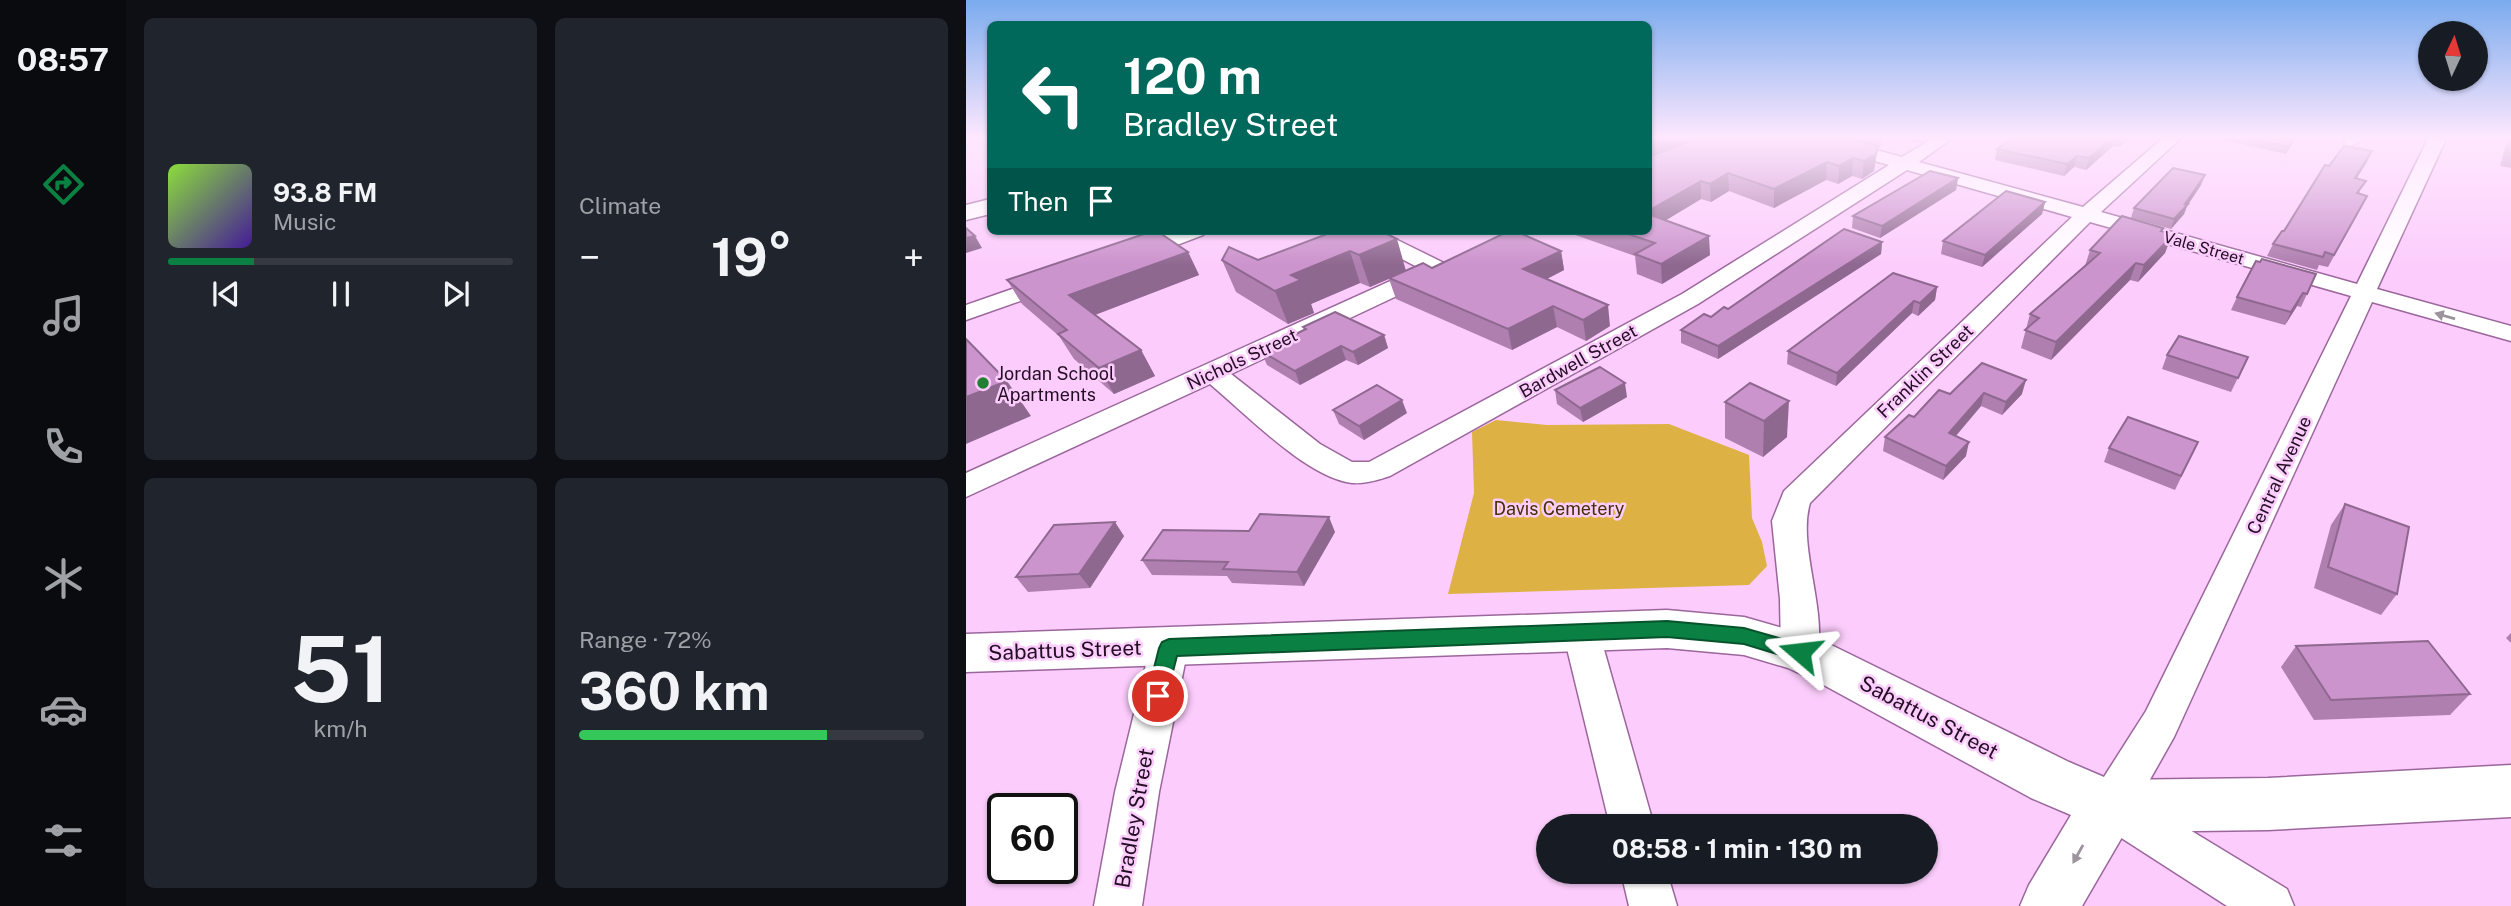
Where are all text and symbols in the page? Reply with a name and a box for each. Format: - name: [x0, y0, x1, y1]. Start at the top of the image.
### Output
- north arrow: [2418, 21, 2488, 91]
- map controls: [2418, 21, 2488, 91]
- text: 08:57: [17, 41, 109, 78]
- text: 120 m: [1123, 47, 1262, 105]
- icon: left: [1008, 49, 1099, 140]
- text: Bradley Street: [1123, 106, 1338, 143]
- icon: directions: [39, 160, 88, 209]
- text: 93.8 FM: [273, 177, 377, 208]
- icon: arrive: [1082, 182, 1120, 220]
- text: Then: [1008, 186, 1068, 217]
- text: Climate: [579, 192, 661, 219]
- text: Music: [273, 208, 337, 235]
- text: 19°: [711, 227, 792, 288]
- street label: Vale Street: [2162, 227, 2246, 269]
- text: −: [579, 235, 600, 280]
- text: +: [903, 235, 924, 280]
- icon: previous: [207, 275, 245, 313]
- icon: pause: [322, 275, 360, 313]
- icon: next: [437, 275, 475, 313]
- icon: music: [39, 291, 88, 340]
- one-way arrow: [2434, 310, 2455, 320]
- street label: Bardwell Street: [1515, 320, 1641, 402]
- street label: Franklin Street: [1873, 320, 1977, 422]
- street label: Nichols Street: [1183, 324, 1301, 394]
- place label: Jordan School Apartments: [997, 363, 1114, 405]
- marker: Jordan School Apartments: [975, 375, 991, 391]
- street label: Central Avenue: [2242, 413, 2316, 537]
- icon: phone: [39, 422, 88, 471]
- park label: Davis Cemetery: [1494, 498, 1625, 519]
- icon: climate: [39, 554, 88, 603]
- position arrow: [1763, 615, 1837, 689]
- text: 51: [290, 616, 391, 722]
- text: Range · 72%: [579, 626, 712, 653]
- street label: Sabattus Street: [988, 635, 1142, 665]
- text: 360 km: [579, 661, 770, 722]
- pin: [1128, 666, 1188, 726]
- street label: Sabattus Street: [1855, 670, 2003, 764]
- icon: arrive: [1139, 677, 1177, 715]
- icon: car: [39, 685, 88, 734]
- text: km/h: [313, 715, 368, 742]
- street label: Bradley Street: [1109, 746, 1159, 890]
- speed limit sign: 60: [987, 793, 1078, 884]
- icon: filters: [39, 816, 88, 865]
- text: 08:58 · 1 min · 130 m: [1612, 833, 1862, 864]
- one-way arrow: [2072, 845, 2084, 864]

